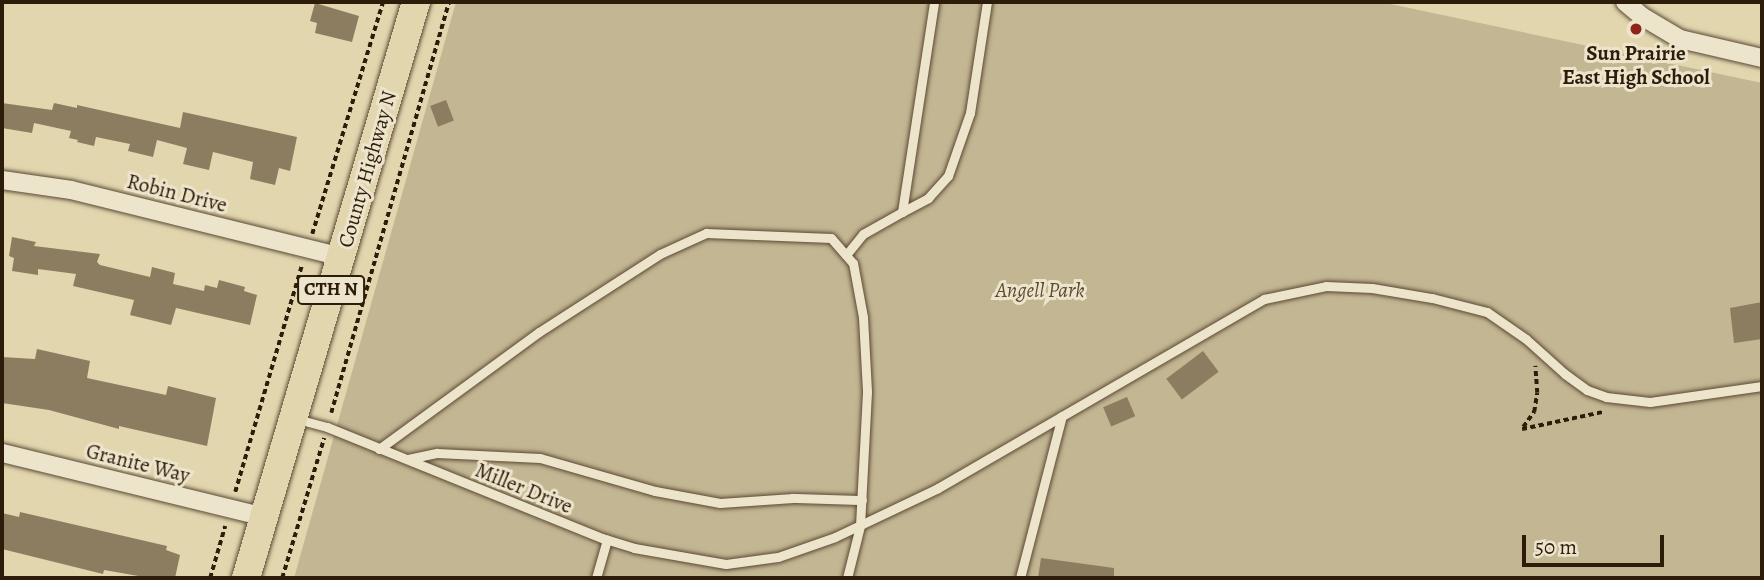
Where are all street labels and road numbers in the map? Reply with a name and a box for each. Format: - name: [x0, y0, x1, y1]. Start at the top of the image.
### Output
- street label: County Highway N: [333, 88, 401, 250]
- street label: Robin Drive: [124, 168, 230, 218]
- road number: CTH N: [296, 274, 366, 306]
- street label: Granite Way: [84, 438, 192, 488]
- street label: Miller Drive: [472, 457, 576, 519]

